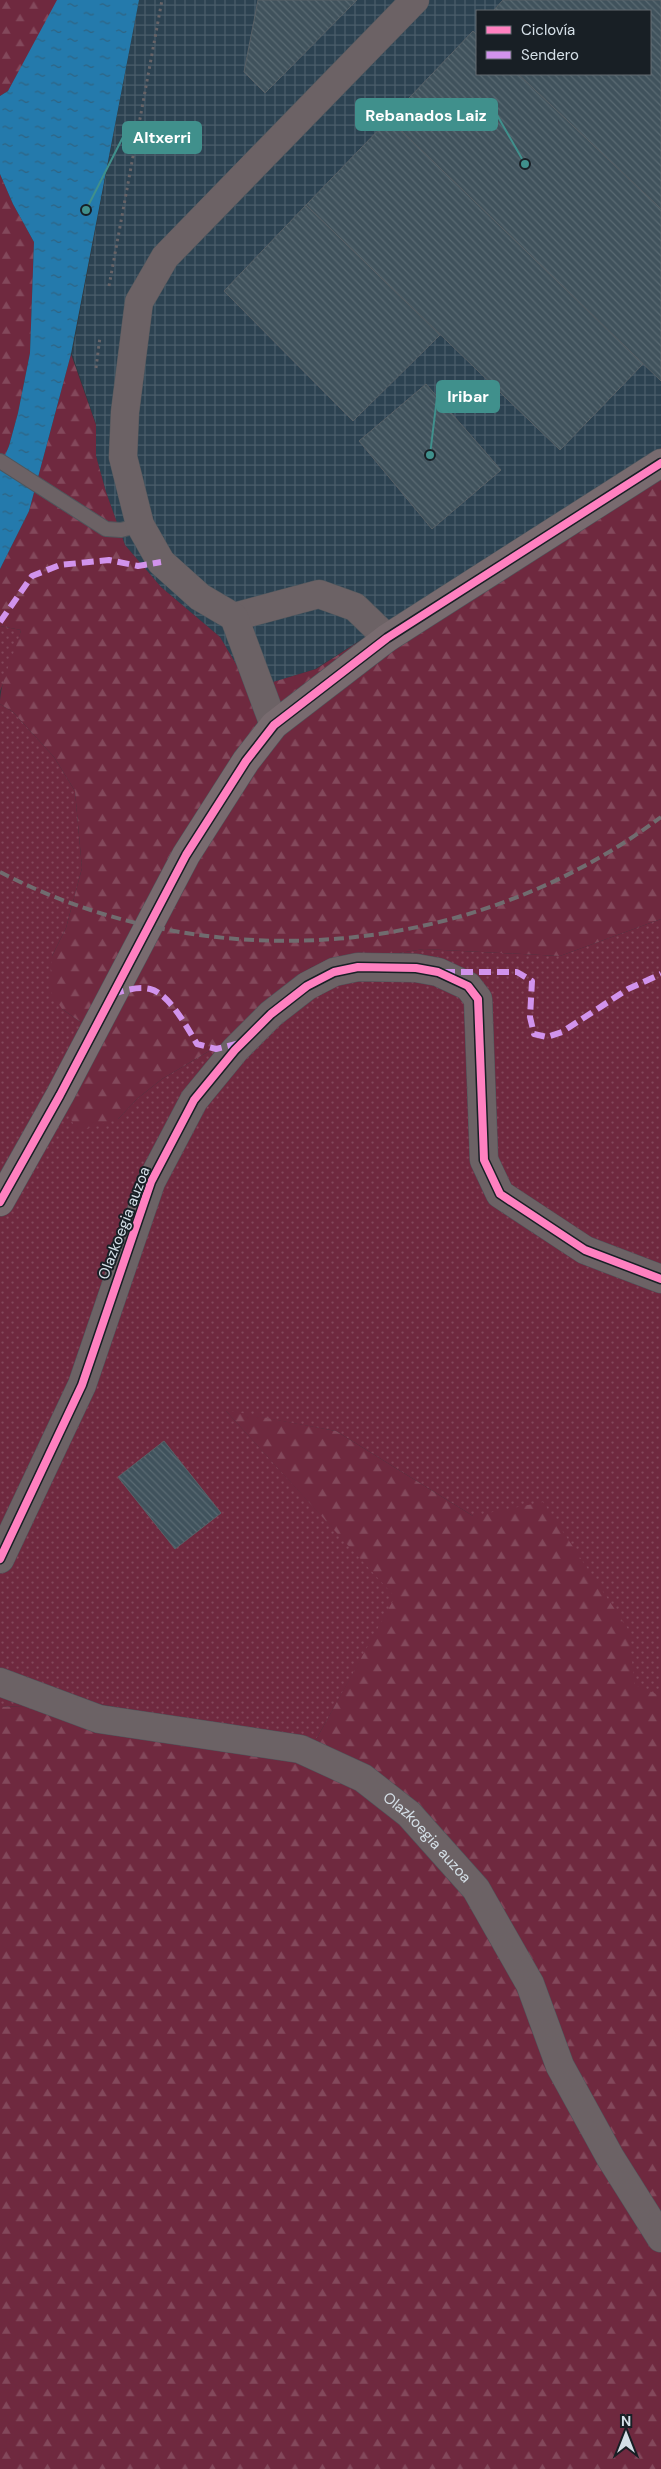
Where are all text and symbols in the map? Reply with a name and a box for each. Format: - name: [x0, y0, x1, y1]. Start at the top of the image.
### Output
- legend: [476, 10, 651, 75]
- text: Ciclovía: [521, 20, 575, 40]
- text: Sendero: [521, 45, 579, 65]
- callout: Rebanados Laiz: [356, 99, 497, 130]
- text: Rebanados Laiz: [365, 105, 487, 126]
- callout: Altxerri: [123, 122, 201, 153]
- text: Altxerri: [133, 127, 191, 148]
- callout: Iribar: [437, 381, 499, 412]
- text: Iribar: [447, 386, 489, 407]
- street label: Olazkoegia auzoa: [93, 1164, 155, 1282]
- street label: Olazkoegia auzoa: [379, 1787, 476, 1887]
- north arrow: [601, 2409, 651, 2459]
- text: N: [621, 2412, 631, 2430]

